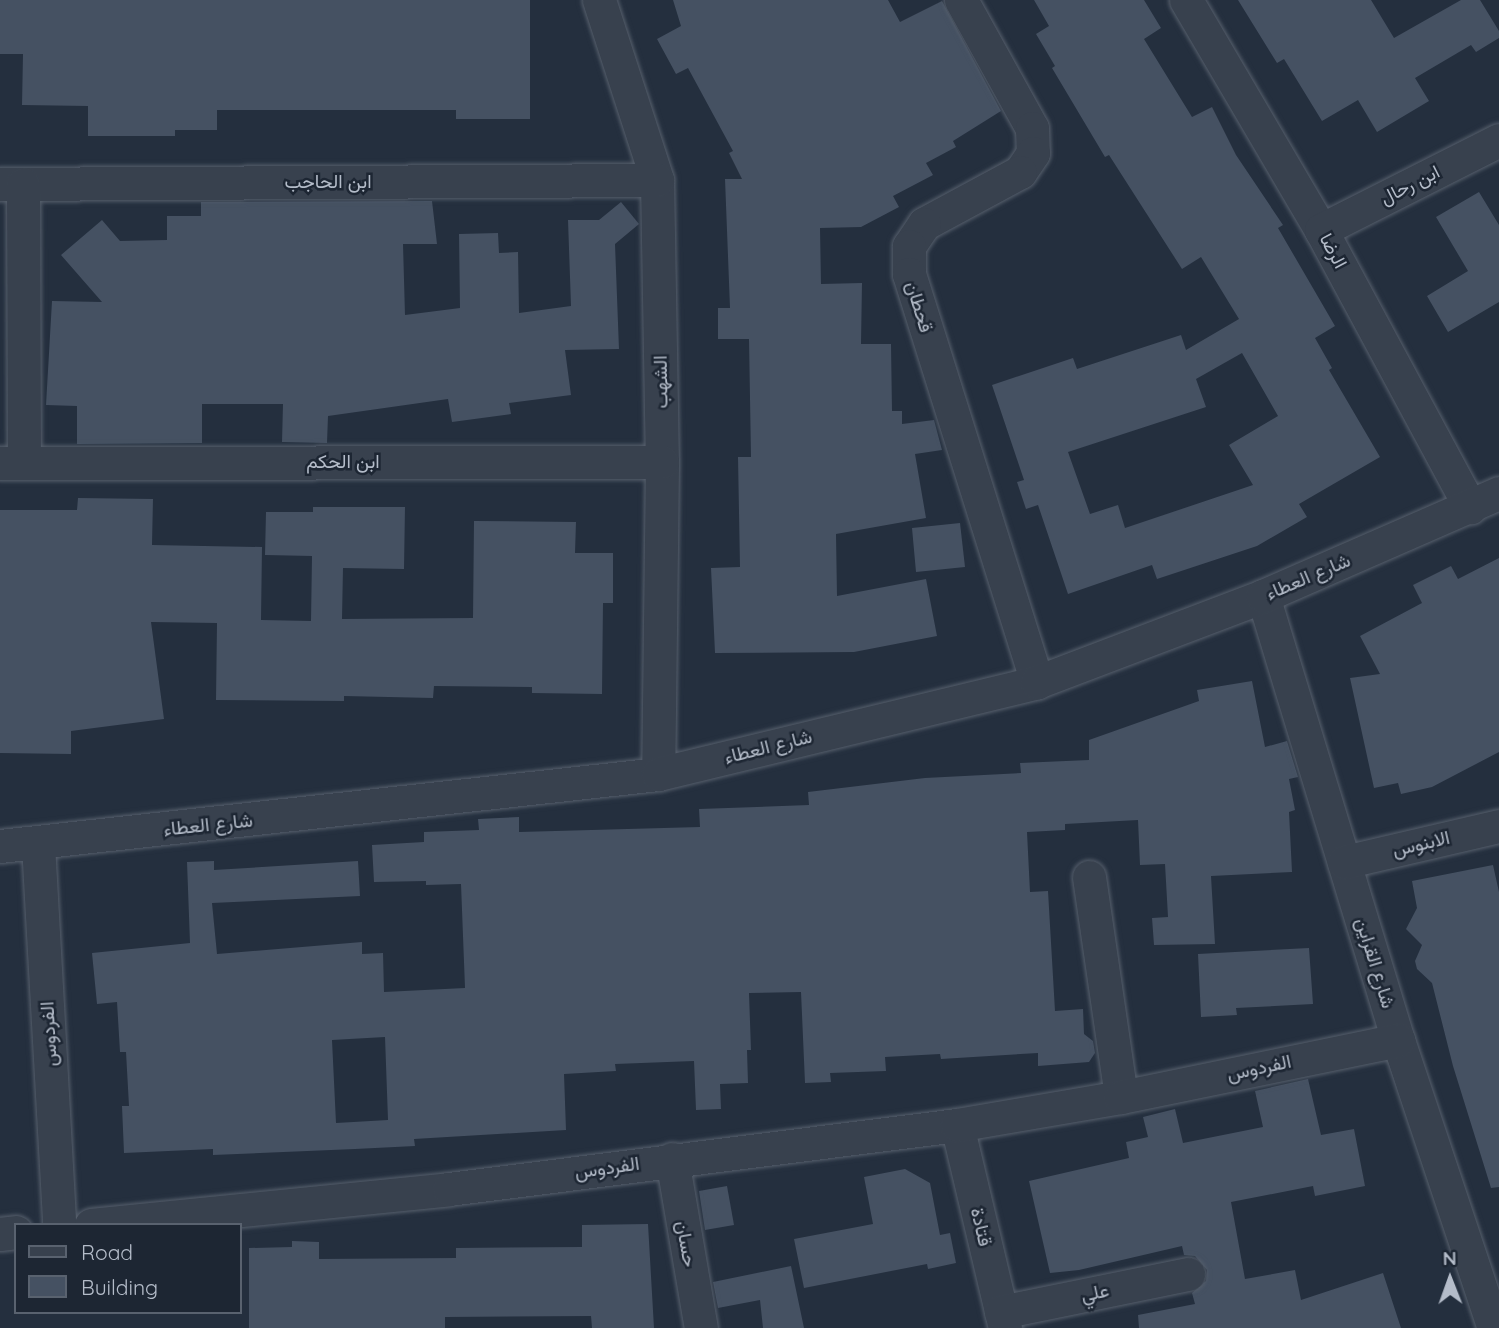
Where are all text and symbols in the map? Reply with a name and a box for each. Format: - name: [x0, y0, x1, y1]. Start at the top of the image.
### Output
- street label: ابن رحال: [1376, 160, 1444, 210]
- street label: ابن الحاجب: [284, 171, 372, 193]
- street label: الرضا: [1314, 229, 1352, 273]
- street label: قحطان: [900, 279, 938, 335]
- street label: الشهب: [649, 355, 673, 409]
- street label: ابن الحكم: [306, 451, 380, 473]
- street label: شارع العطاء: [1262, 549, 1354, 605]
- street label: شارع العطاء: [722, 725, 814, 769]
- street label: شارع العطاء: [162, 809, 254, 841]
- street label: الابنوس: [1390, 826, 1452, 862]
- street label: شارع القراين: [1350, 915, 1400, 1011]
- street label: الفردوس: [36, 1001, 62, 1067]
- street label: الفردوس: [1225, 1050, 1293, 1086]
- street label: الفردوس: [573, 1152, 641, 1184]
- street label: قتادة: [966, 1205, 996, 1249]
- street label: حسان: [671, 1219, 701, 1269]
- legend: [14, 1223, 242, 1314]
- text: Road: [81, 1239, 133, 1265]
- north arrow: [1415, 1244, 1485, 1314]
- text: N: [1442, 1246, 1457, 1270]
- text: Building: [81, 1274, 158, 1300]
- street label: علي: [1079, 1279, 1111, 1307]

